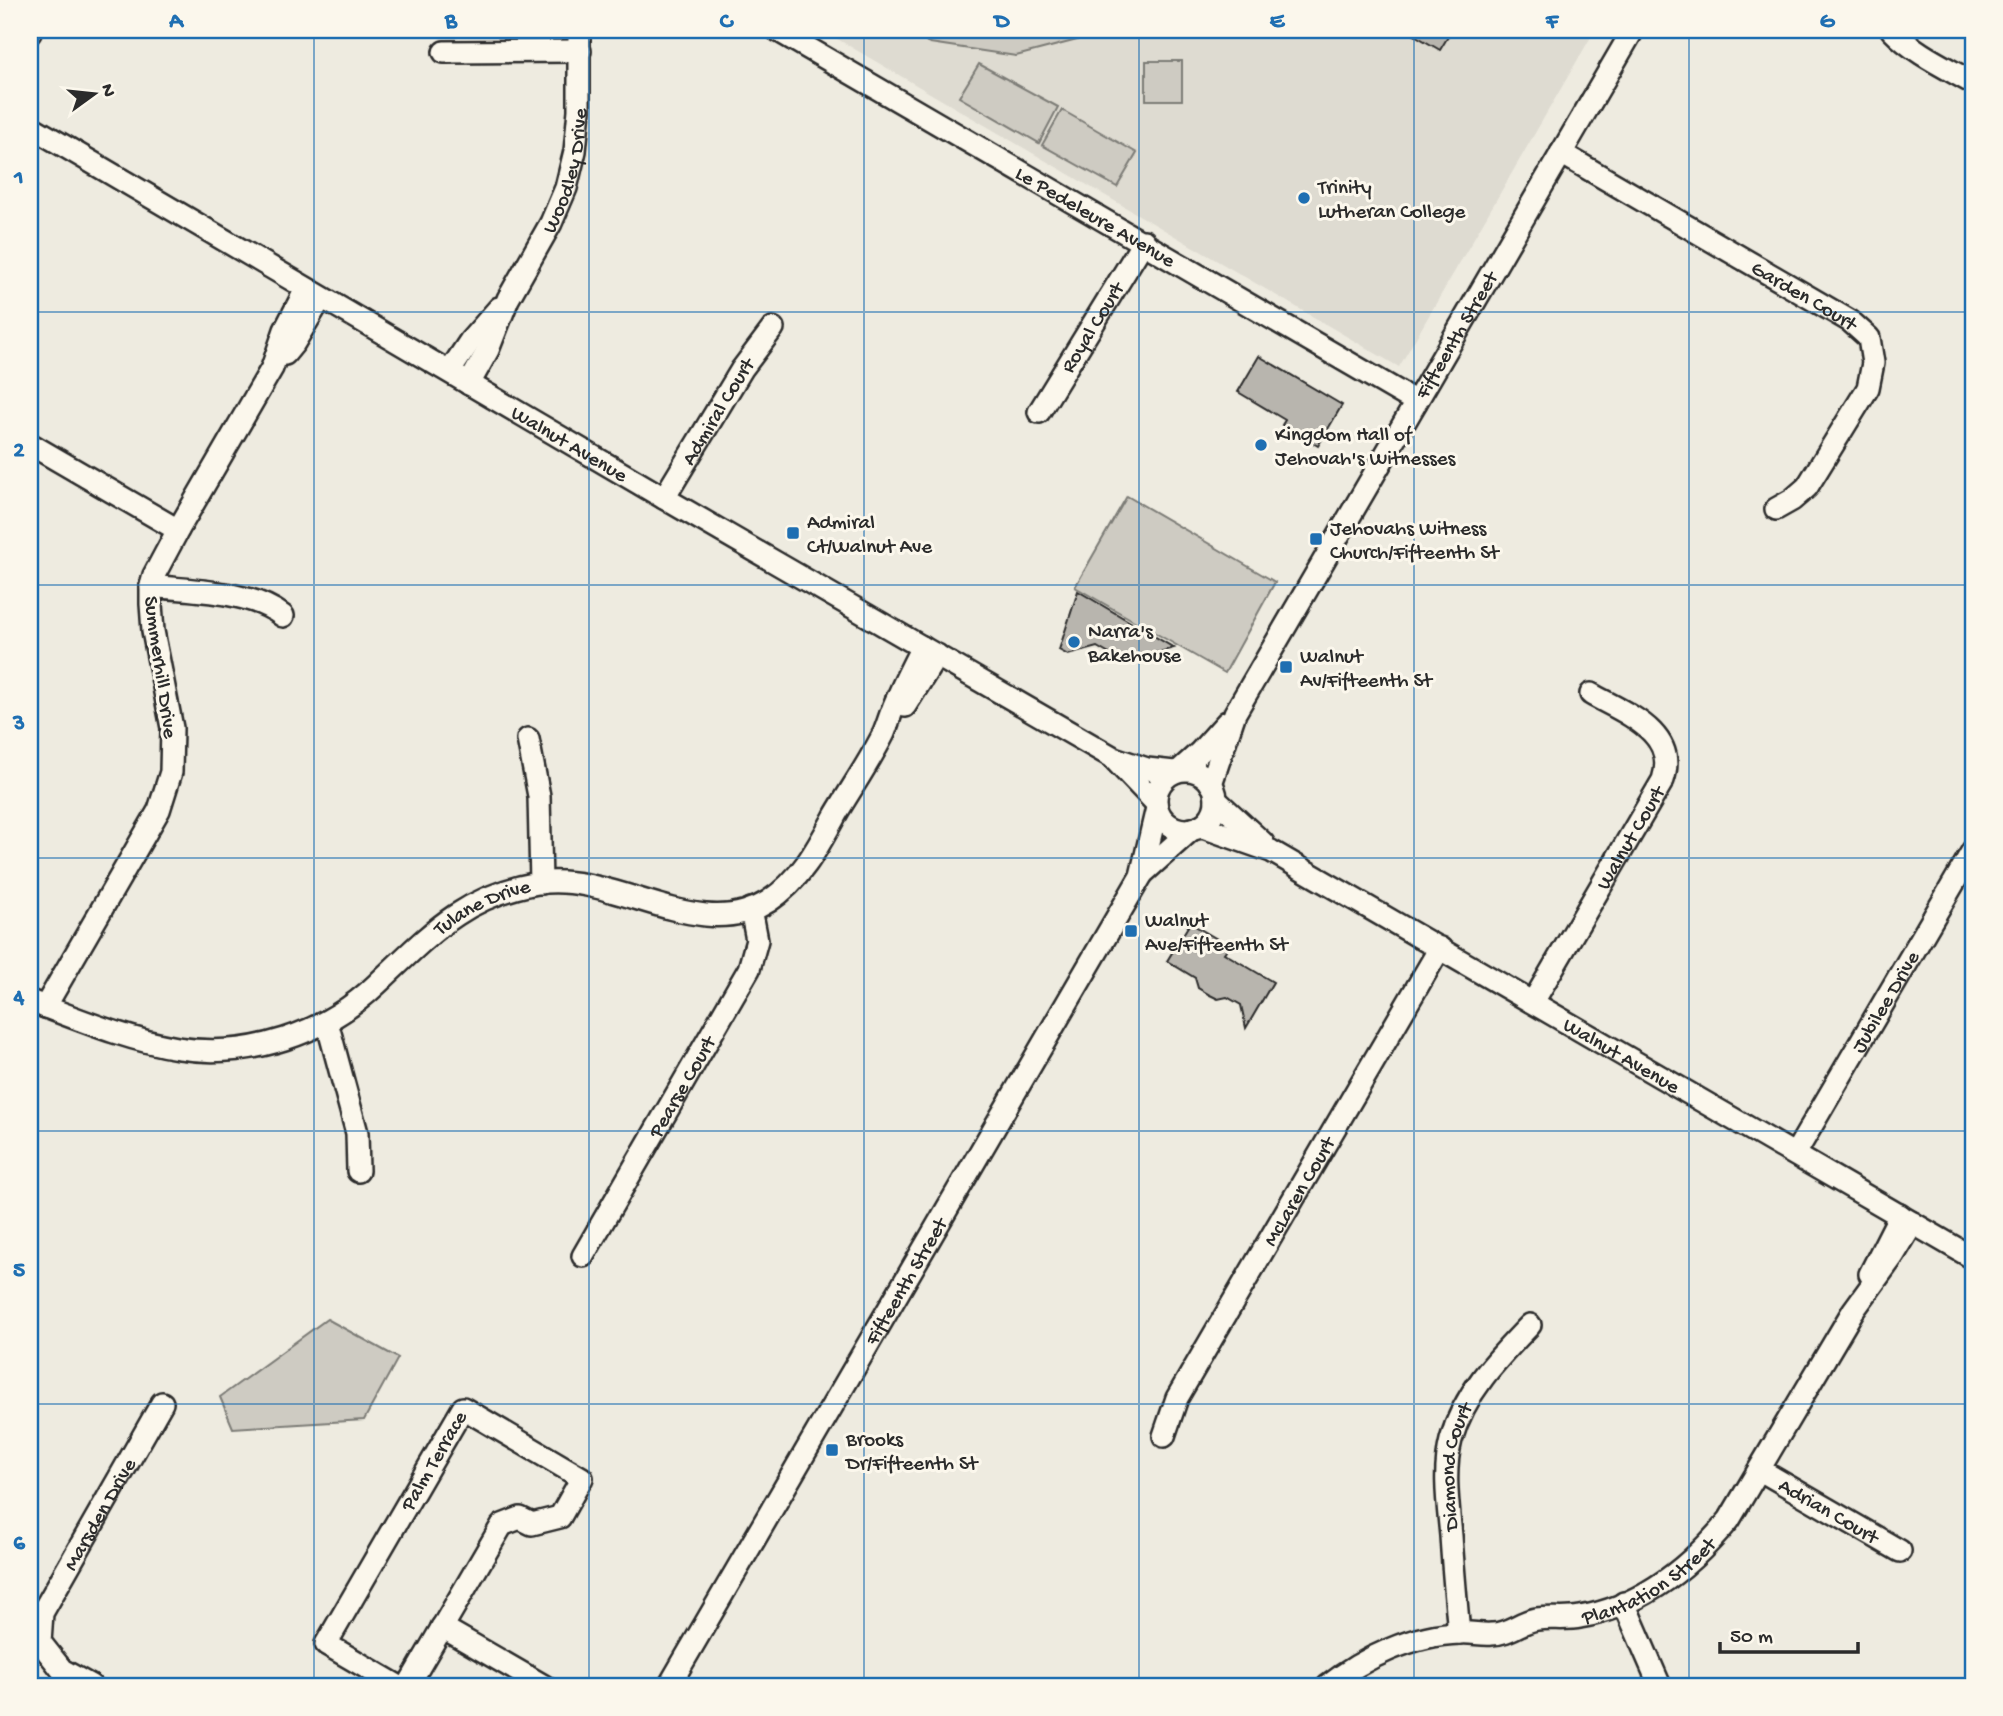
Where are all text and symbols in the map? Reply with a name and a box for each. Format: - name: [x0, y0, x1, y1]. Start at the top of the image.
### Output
- text: A: [168, 9, 184, 36]
- text: B: [444, 9, 458, 36]
- text: C: [720, 9, 735, 36]
- text: D: [993, 9, 1011, 36]
- text: E: [1270, 9, 1286, 36]
- text: F: [1545, 9, 1560, 36]
- text: G: [1820, 9, 1836, 36]
- north arrow: [60, 60, 130, 130]
- text: N: [94, 82, 120, 99]
- street label: Woodley Drive: [539, 106, 595, 239]
- street label: Le Pedeleure Avenue: [1010, 162, 1180, 276]
- text: 1: [13, 165, 24, 192]
- place label: Trinity Lutheran College: [1317, 177, 1467, 226]
- marker: Trinity Lutheran College: [1296, 190, 1312, 206]
- street label: Garden Court: [1745, 257, 1863, 339]
- street label: Fifteenth Street: [1411, 266, 1507, 405]
- street label: Royal Court: [1057, 277, 1133, 378]
- street label: Admiral Court: [678, 352, 763, 471]
- street label: Walnut Avenue: [505, 402, 632, 490]
- place label: Kingdom Hall of Jehovah's Witnesses: [1275, 424, 1456, 473]
- marker: Kingdom Hall of Jehovah's Witnesses: [1253, 437, 1269, 453]
- text: 2: [13, 438, 25, 465]
- place label: Admiral Ct/Walnut Ave: [807, 512, 933, 561]
- place label: Jehovahs Witness Church/Fifteenth St: [1330, 518, 1501, 567]
- marker: Admiral Ct/Walnut Ave: [785, 525, 801, 541]
- marker: Jehovahs Witness Church/Fifteenth St: [1308, 531, 1324, 547]
- street label: Summerhill Drive: [136, 595, 181, 741]
- place label: Narra's Bakehouse: [1087, 621, 1182, 670]
- marker: Narra's Bakehouse: [1066, 634, 1082, 650]
- place label: Walnut Av/Fifteenth St: [1300, 646, 1434, 695]
- marker: Walnut Av/Fifteenth St: [1278, 659, 1294, 675]
- text: 3: [12, 711, 25, 738]
- street label: Walnut Court: [1593, 781, 1674, 895]
- street label: Tulane Drive: [429, 876, 534, 944]
- place label: Walnut Ave/Fifteenth St: [1145, 910, 1290, 959]
- marker: Walnut Ave/Fifteenth St: [1123, 923, 1139, 939]
- street label: Jubilee Drive: [1848, 947, 1928, 1058]
- text: 4: [13, 985, 25, 1012]
- street label: Walnut Avenue: [1557, 1014, 1684, 1102]
- street label: Pearse Court: [644, 1031, 725, 1144]
- street label: McLaren Court: [1259, 1131, 1344, 1252]
- street label: Fifteenth Street: [861, 1212, 956, 1351]
- text: 5: [13, 1258, 25, 1285]
- street label: Diamond Court: [1438, 1397, 1481, 1534]
- street label: Palm Terrace: [397, 1406, 475, 1517]
- place label: Brooks Dr/Fifteenth St: [844, 1429, 980, 1478]
- marker: Brooks Dr/Fifteenth St: [824, 1442, 840, 1458]
- street label: Marsden Drive: [60, 1454, 144, 1576]
- street label: Adrian Court: [1773, 1474, 1884, 1553]
- text: 6: [13, 1531, 26, 1558]
- street label: Plantation Street: [1579, 1532, 1725, 1633]
- scale bar: [1720, 1611, 1858, 1655]
- text: 50 m: [1730, 1626, 1773, 1651]

